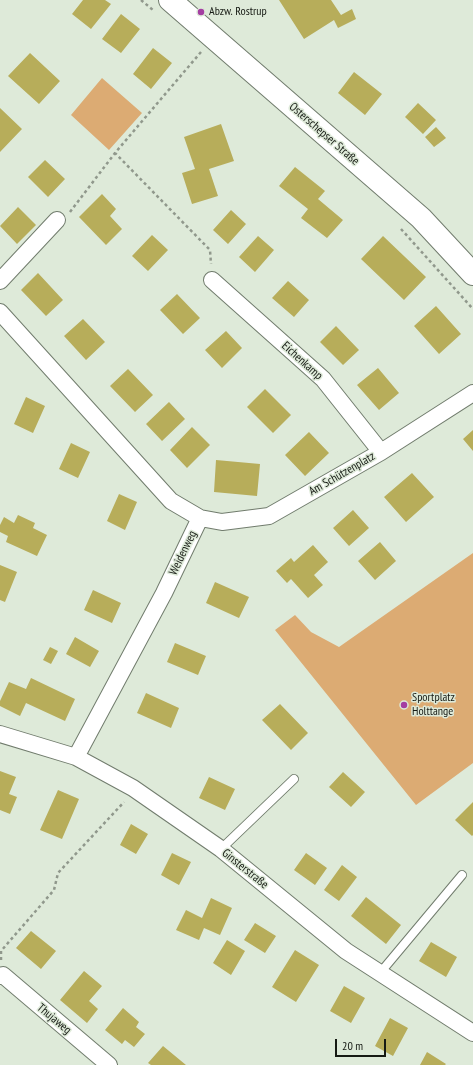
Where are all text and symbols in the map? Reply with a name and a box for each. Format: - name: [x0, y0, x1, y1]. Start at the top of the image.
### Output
- place label: Abzw. Rostrup: [209, 5, 267, 19]
- marker: Abzw. Rostrup: [196, 7, 206, 17]
- street label: Osterschepser Straße: [286, 100, 362, 168]
- street label: Eichenkamp: [279, 339, 325, 383]
- street label: Am Schützenplatz: [306, 449, 378, 499]
- street label: Weidenweg: [166, 528, 200, 578]
- place label: Sportplatz Holttange: [412, 691, 455, 719]
- marker: Sportplatz Holttange: [399, 700, 409, 710]
- street label: Ginsterstraße: [219, 846, 271, 892]
- street label: Thujaweg: [34, 1001, 74, 1037]
- scale bar: [337, 1031, 388, 1057]
- text: 20 m: [342, 1038, 363, 1053]

